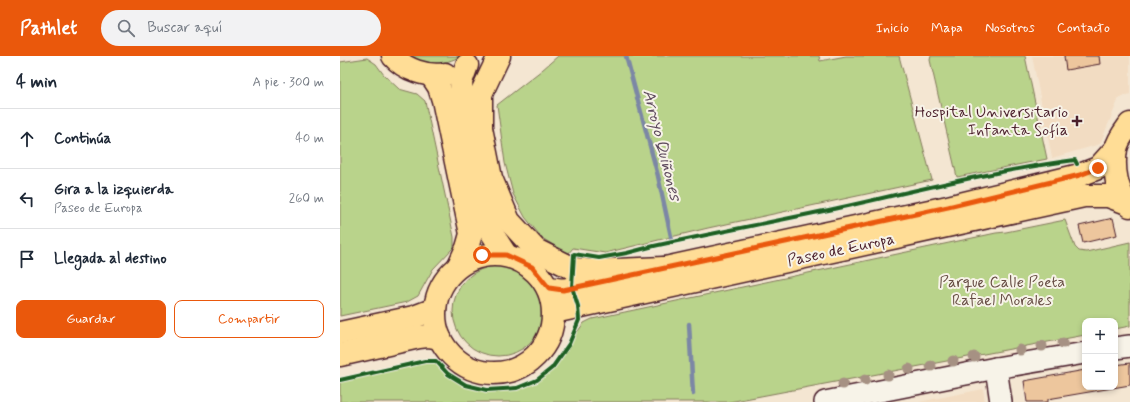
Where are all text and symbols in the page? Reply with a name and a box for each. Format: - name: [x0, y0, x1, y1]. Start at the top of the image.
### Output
- search box: [101, 10, 381, 46]
- text: Pathlet: [20, 16, 77, 41]
- icon: search: [115, 17, 137, 39]
- text: Buscar aquí: [147, 18, 223, 38]
- text: Inicio: [876, 19, 909, 37]
- text: Mapa: [931, 19, 963, 37]
- text: Nosotros: [985, 19, 1035, 37]
- text: Contacto: [1057, 19, 1110, 37]
- text: 4 min: [16, 71, 57, 93]
- text: A pie · 300 m: [253, 74, 324, 91]
- water label: Arroyo Quiñones: [638, 87, 687, 204]
- place label: Hospital Universitario Infanta Sofía: [915, 102, 1068, 141]
- marker: Hospital Universitario Infanta Sofía: [1071, 115, 1083, 127]
- icon: ahead: [16, 128, 38, 150]
- text: Continúa: [54, 129, 111, 149]
- text: 40 m: [295, 130, 324, 147]
- route end: [1089, 159, 1107, 177]
- text: Gira a la izquierda: [54, 180, 173, 200]
- icon: left: [16, 188, 38, 210]
- text: 260 m: [289, 190, 324, 207]
- text: Paseo de Europa: [54, 200, 143, 217]
- street label: Paseo de Europa: [785, 228, 897, 272]
- route start: [473, 246, 491, 264]
- icon: arrive: [16, 248, 38, 270]
- text: Llegada al destino: [54, 249, 167, 269]
- park label: Parque Calle Poeta Rafael Morales: [939, 272, 1065, 311]
- button: Guardar: [16, 300, 166, 338]
- button: Compartir: [174, 300, 324, 338]
- map controls: [1082, 318, 1118, 390]
- button: +: [1082, 318, 1118, 354]
- button: −: [1082, 354, 1118, 390]

